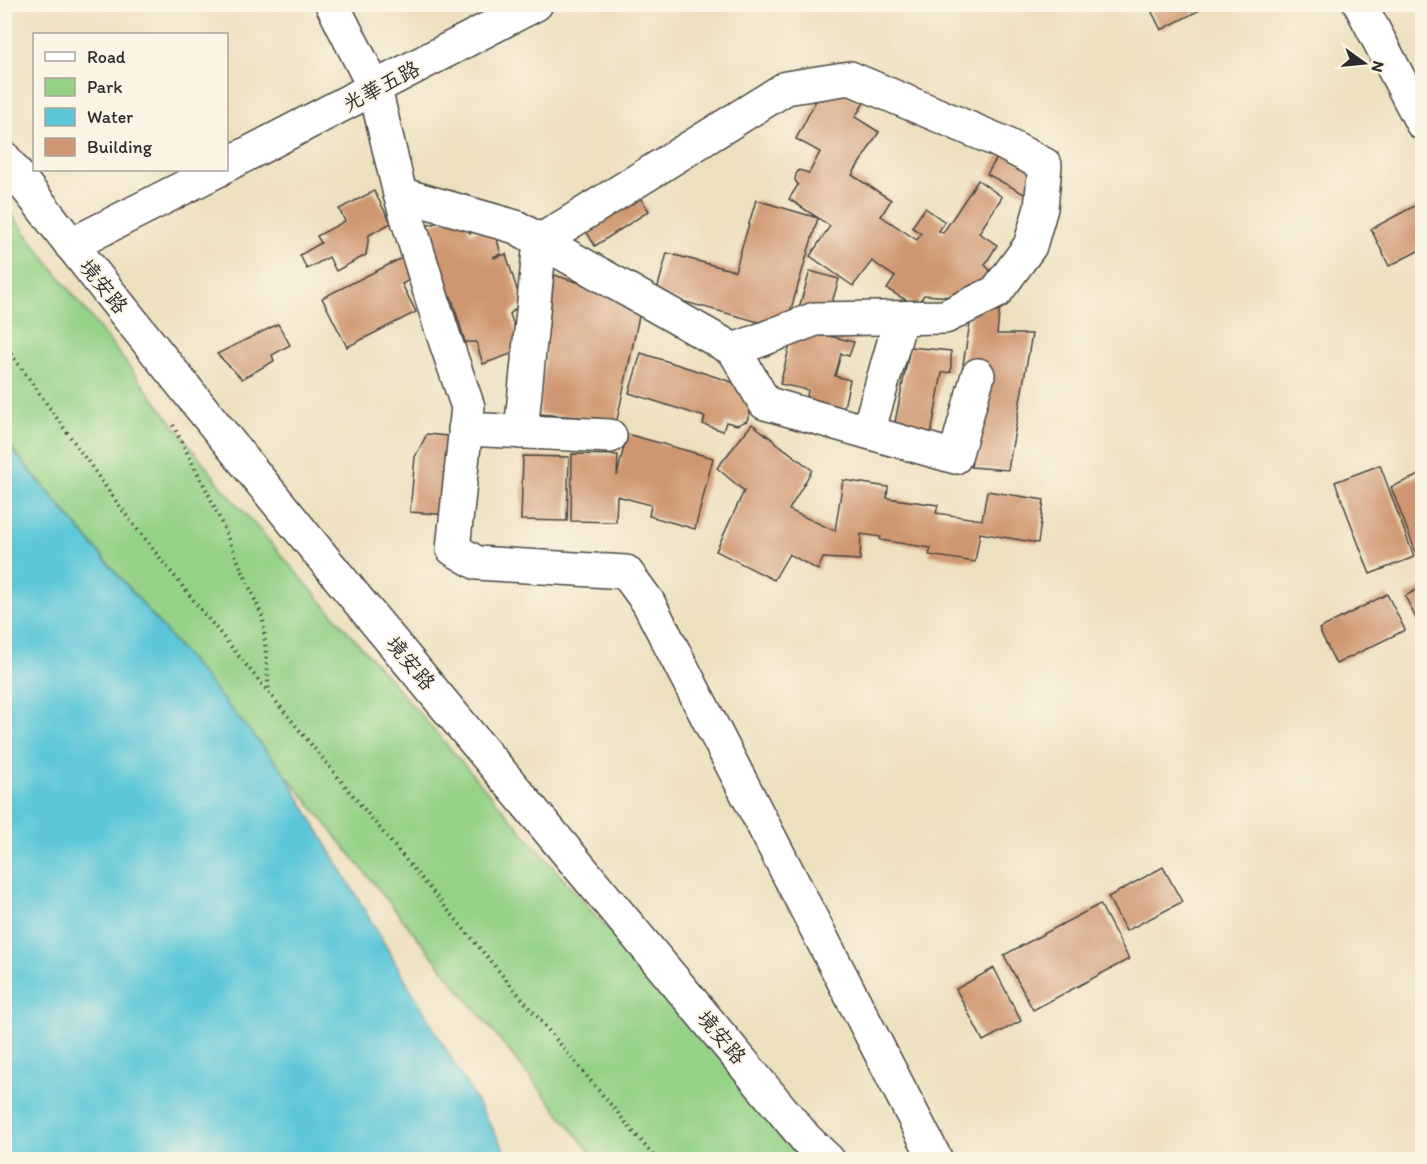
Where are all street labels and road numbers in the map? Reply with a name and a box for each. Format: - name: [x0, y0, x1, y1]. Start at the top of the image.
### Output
- street label: 光華五路: [338, 55, 424, 117]
- street label: 境安路: [74, 254, 134, 318]
- street label: 境安路: [381, 631, 441, 695]
- street label: 境安路: [692, 1005, 752, 1069]

